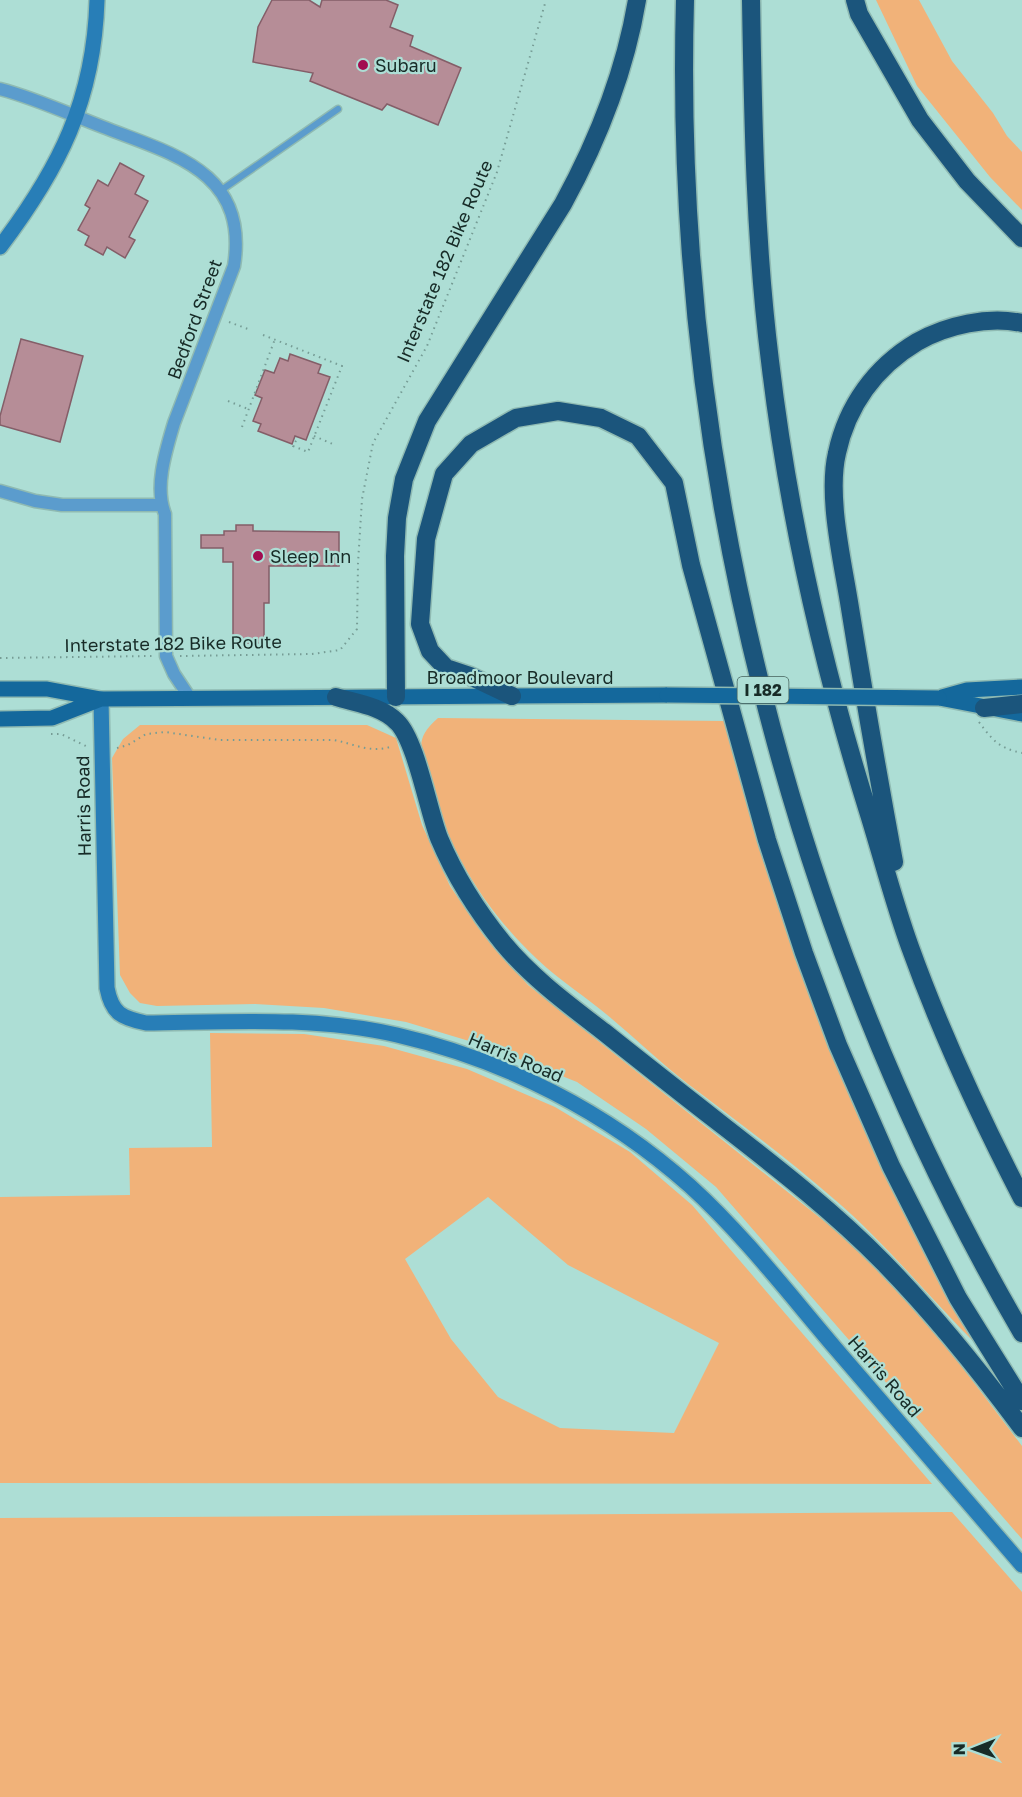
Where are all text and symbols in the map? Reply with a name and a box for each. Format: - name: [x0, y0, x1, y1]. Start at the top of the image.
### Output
- place label: Subaru: [375, 54, 437, 76]
- marker: Subaru: [356, 58, 370, 72]
- street label: Interstate 182 Bike Route: [391, 156, 497, 366]
- street label: Bedford Street: [162, 256, 226, 382]
- place label: Sleep Inn: [270, 545, 351, 567]
- marker: Sleep Inn: [251, 549, 265, 563]
- street label: Interstate 182 Bike Route: [64, 630, 282, 656]
- street label: Broadmoor Boulevard: [426, 666, 614, 688]
- road number: I 182: [738, 677, 789, 703]
- street label: Harris Road: [71, 755, 95, 857]
- street label: Harris Road: [465, 1027, 567, 1087]
- street label: Harris Road: [844, 1331, 926, 1421]
- north arrow: [944, 1719, 1004, 1779]
- text: N: [949, 1743, 969, 1756]

